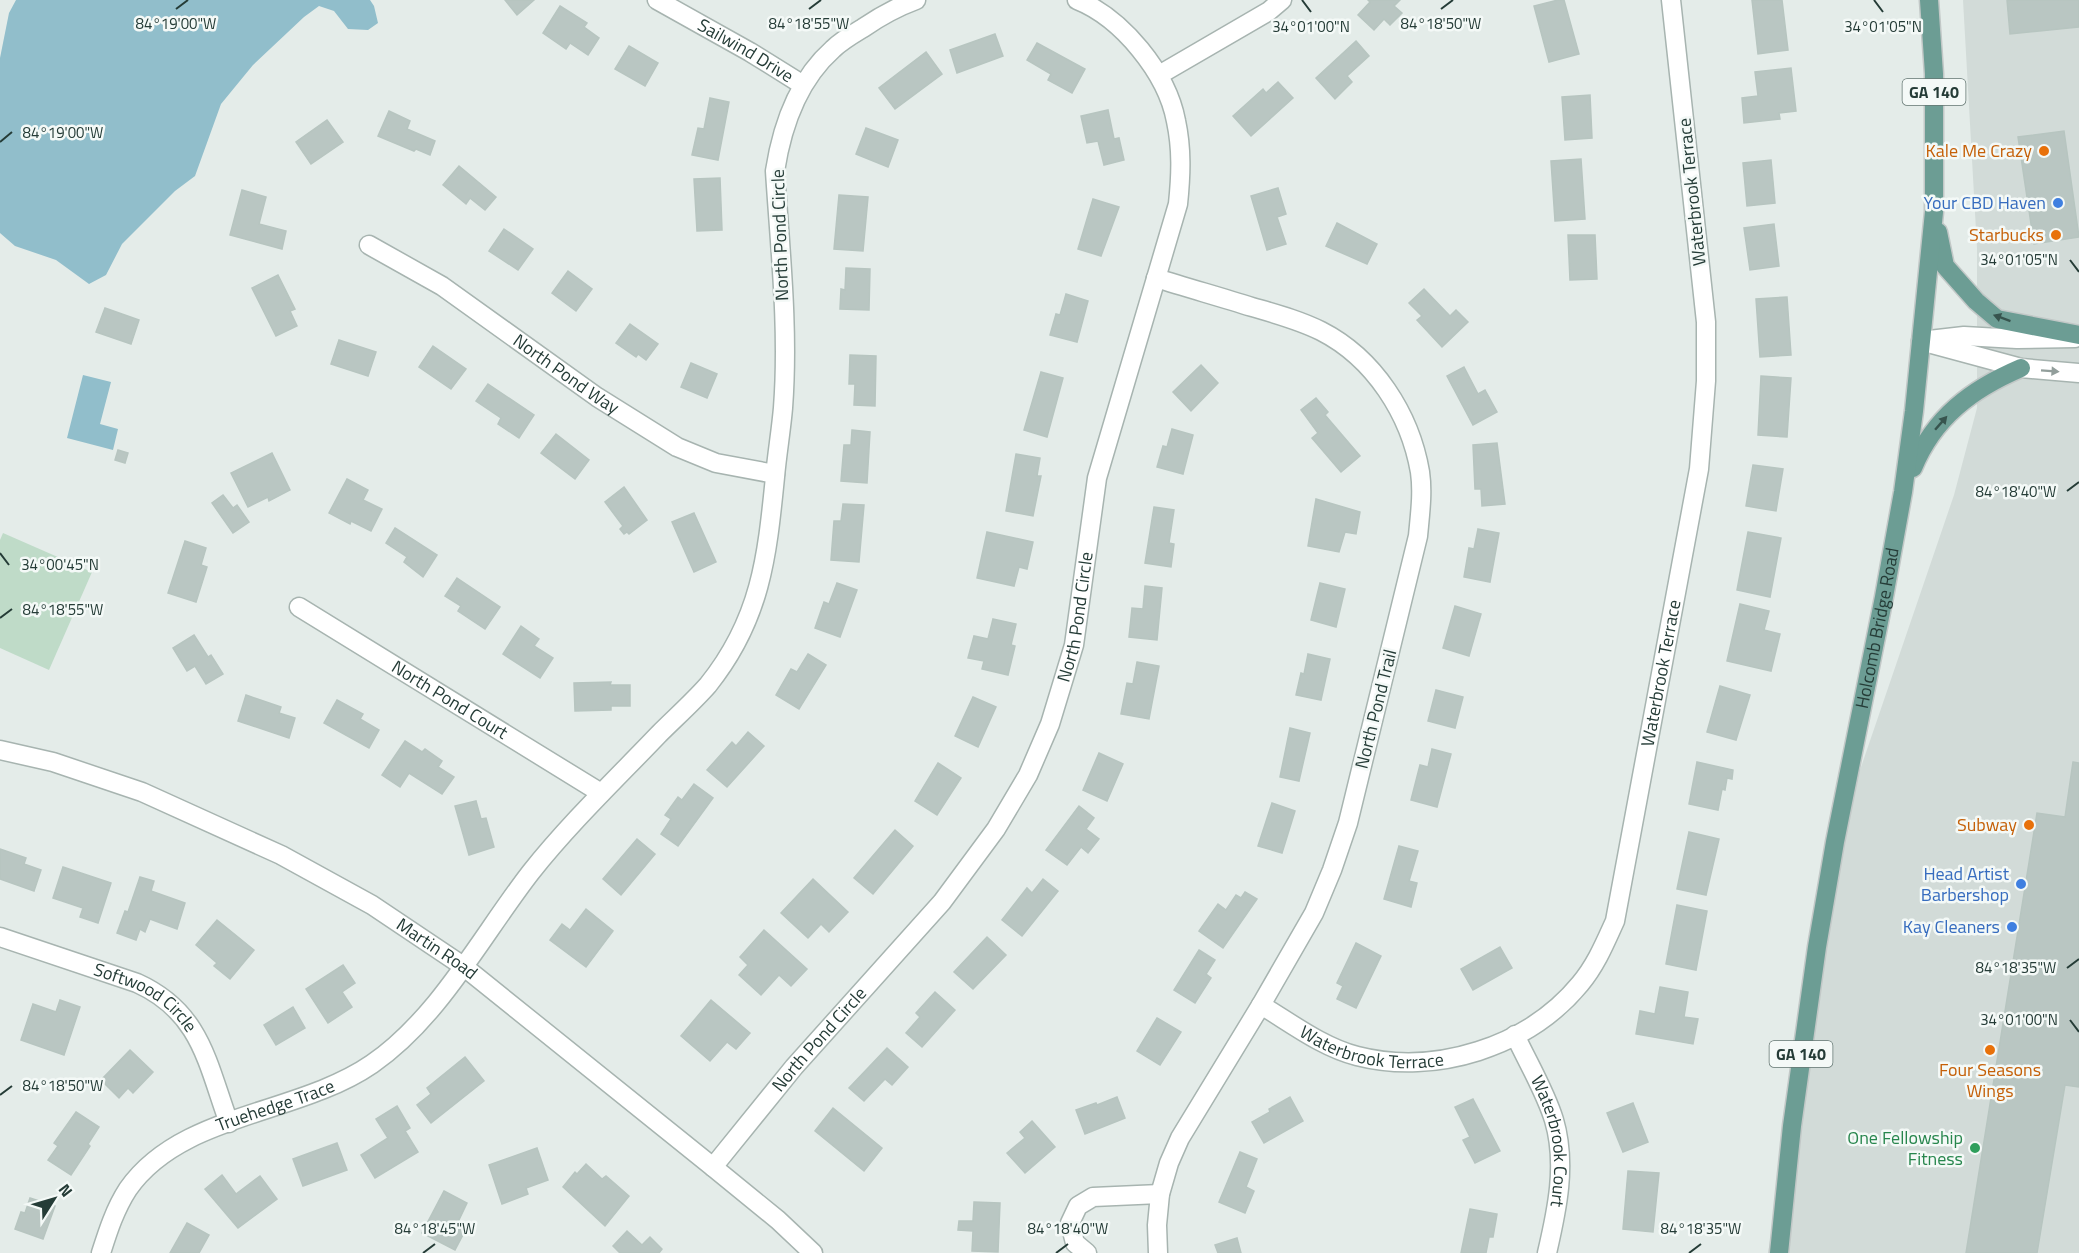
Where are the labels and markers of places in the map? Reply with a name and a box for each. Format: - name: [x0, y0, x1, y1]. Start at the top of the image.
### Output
- place label: Kale Me Crazy: [1926, 137, 2032, 164]
- marker: Kale Me Crazy: [2037, 144, 2051, 158]
- place label: Your CBD Haven: [1924, 189, 2046, 216]
- marker: Your CBD Haven: [2051, 196, 2065, 210]
- place label: Starbucks: [1969, 221, 2044, 248]
- marker: Starbucks: [2049, 228, 2063, 242]
- place label: Subway: [1957, 811, 2017, 838]
- marker: Subway: [2022, 818, 2036, 832]
- place label: Head Artist Barbershop: [1921, 860, 2010, 908]
- marker: Head Artist Barbershop: [2014, 877, 2028, 891]
- place label: Kay Cleaners: [1903, 913, 2000, 940]
- marker: Kay Cleaners: [2005, 920, 2019, 934]
- marker: Four Seasons Wings: [1983, 1043, 1997, 1057]
- place label: Four Seasons Wings: [1939, 1056, 2041, 1104]
- place label: One Fellowship Fitness: [1847, 1124, 1963, 1172]
- marker: One Fellowship Fitness: [1968, 1141, 1982, 1155]

